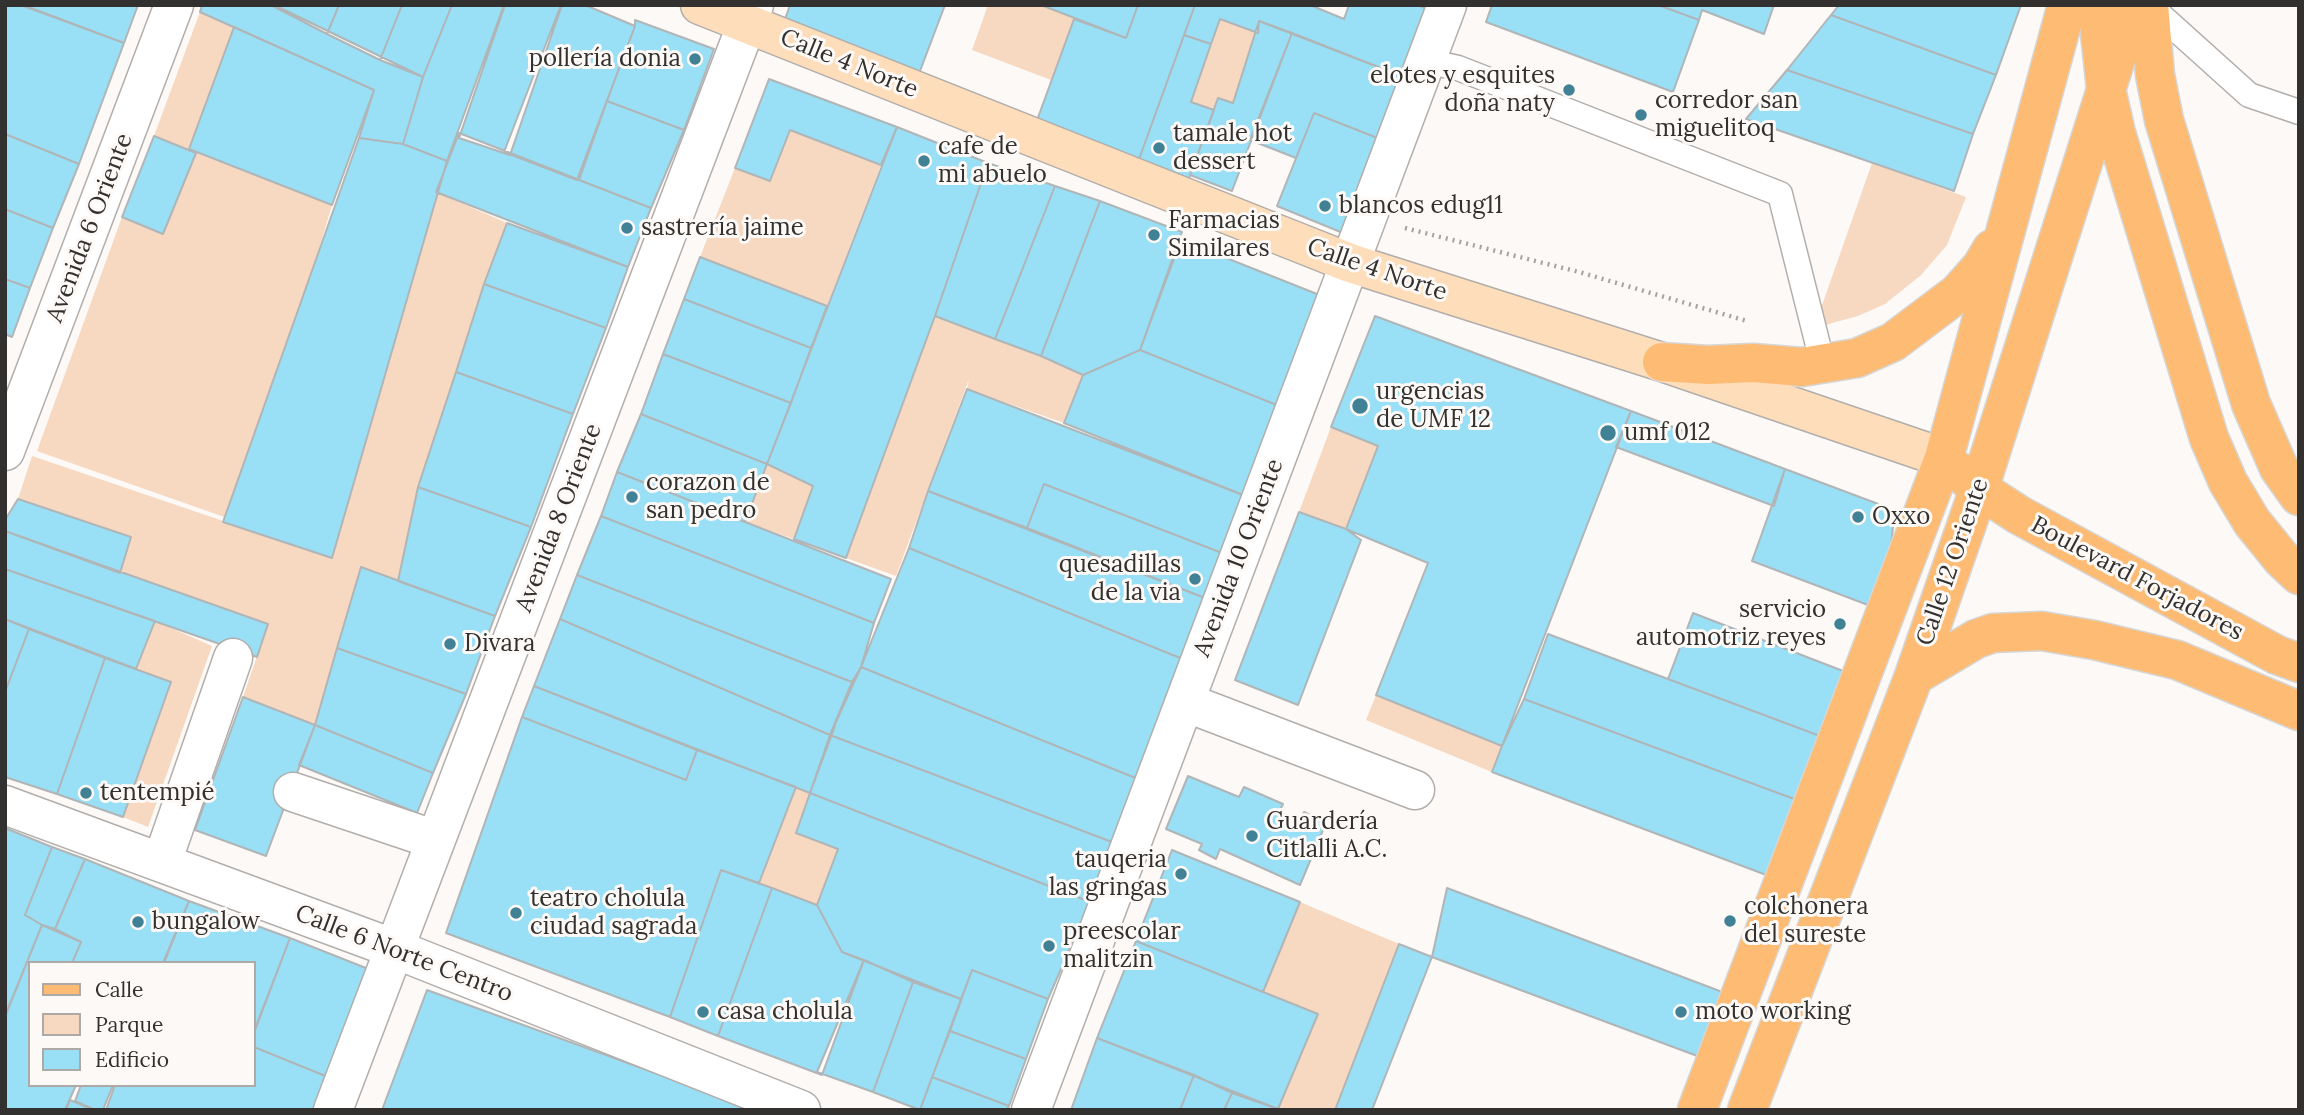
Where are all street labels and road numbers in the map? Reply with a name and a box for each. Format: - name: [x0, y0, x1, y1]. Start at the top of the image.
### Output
- street label: Calle 4 Norte: [776, 23, 922, 105]
- street label: Avenida 6 Oriente: [41, 130, 139, 326]
- street label: Calle 4 Norte: [1303, 233, 1451, 307]
- street label: Avenida 8 Oriente: [510, 420, 608, 616]
- street label: Avenida 10 Oriente: [1188, 455, 1290, 661]
- street label: Calle 12 Oriente: [1911, 474, 1995, 650]
- street label: Boulevard Forjadores: [2026, 511, 2248, 647]
- street label: Calle 6 Norte Centro: [291, 899, 517, 1009]

